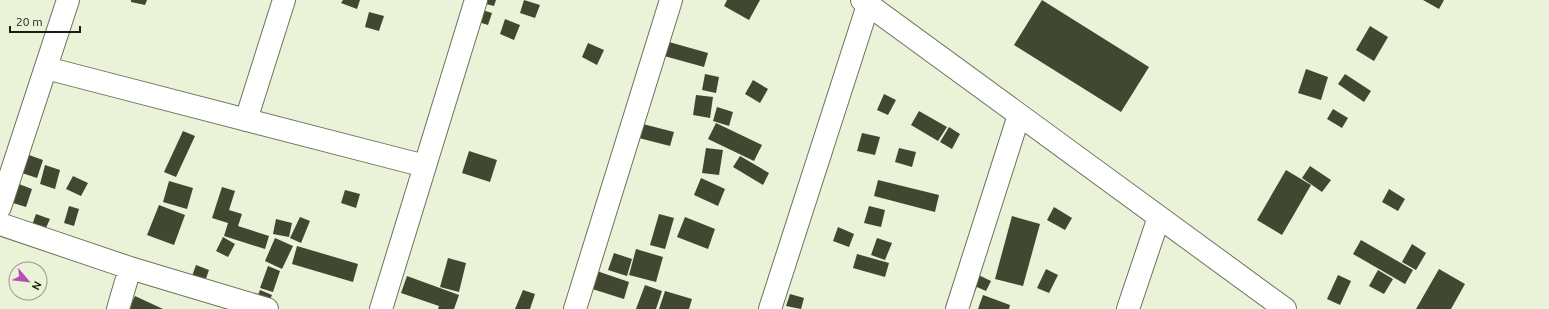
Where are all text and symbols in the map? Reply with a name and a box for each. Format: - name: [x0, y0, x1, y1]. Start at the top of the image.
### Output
- scale bar: [10, 8, 80, 34]
- text: 20 m: [16, 15, 43, 28]
- north arrow: [8, 261, 48, 301]
- text: N: [30, 279, 44, 292]

